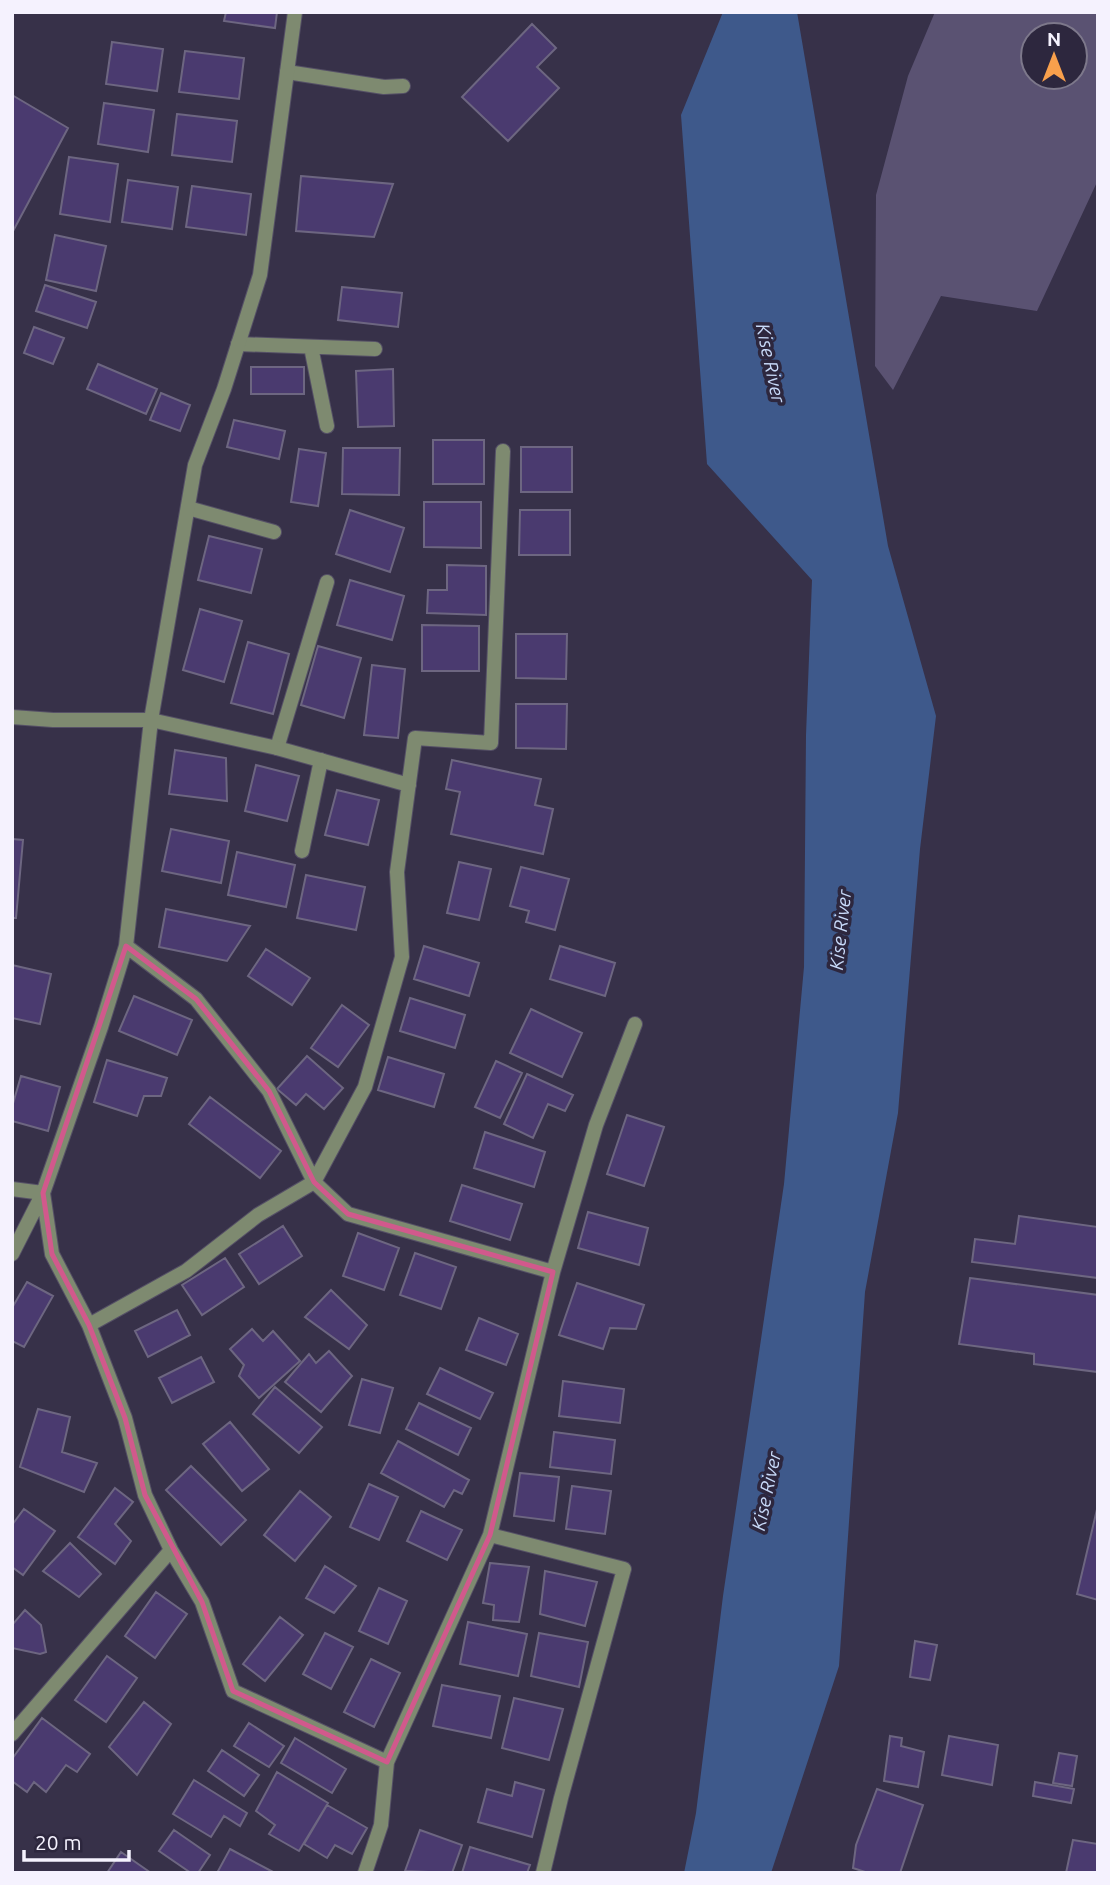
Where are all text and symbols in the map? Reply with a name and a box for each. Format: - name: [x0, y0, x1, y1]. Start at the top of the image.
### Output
- north arrow: [1019, 21, 1089, 91]
- text: N: [1047, 28, 1061, 50]
- water label: Kise River: [752, 321, 790, 405]
- water label: Kise River: [825, 888, 855, 971]
- water label: Kise River: [747, 1449, 785, 1533]
- scale bar: [24, 1818, 130, 1862]
- text: 20 m: [35, 1830, 82, 1854]

